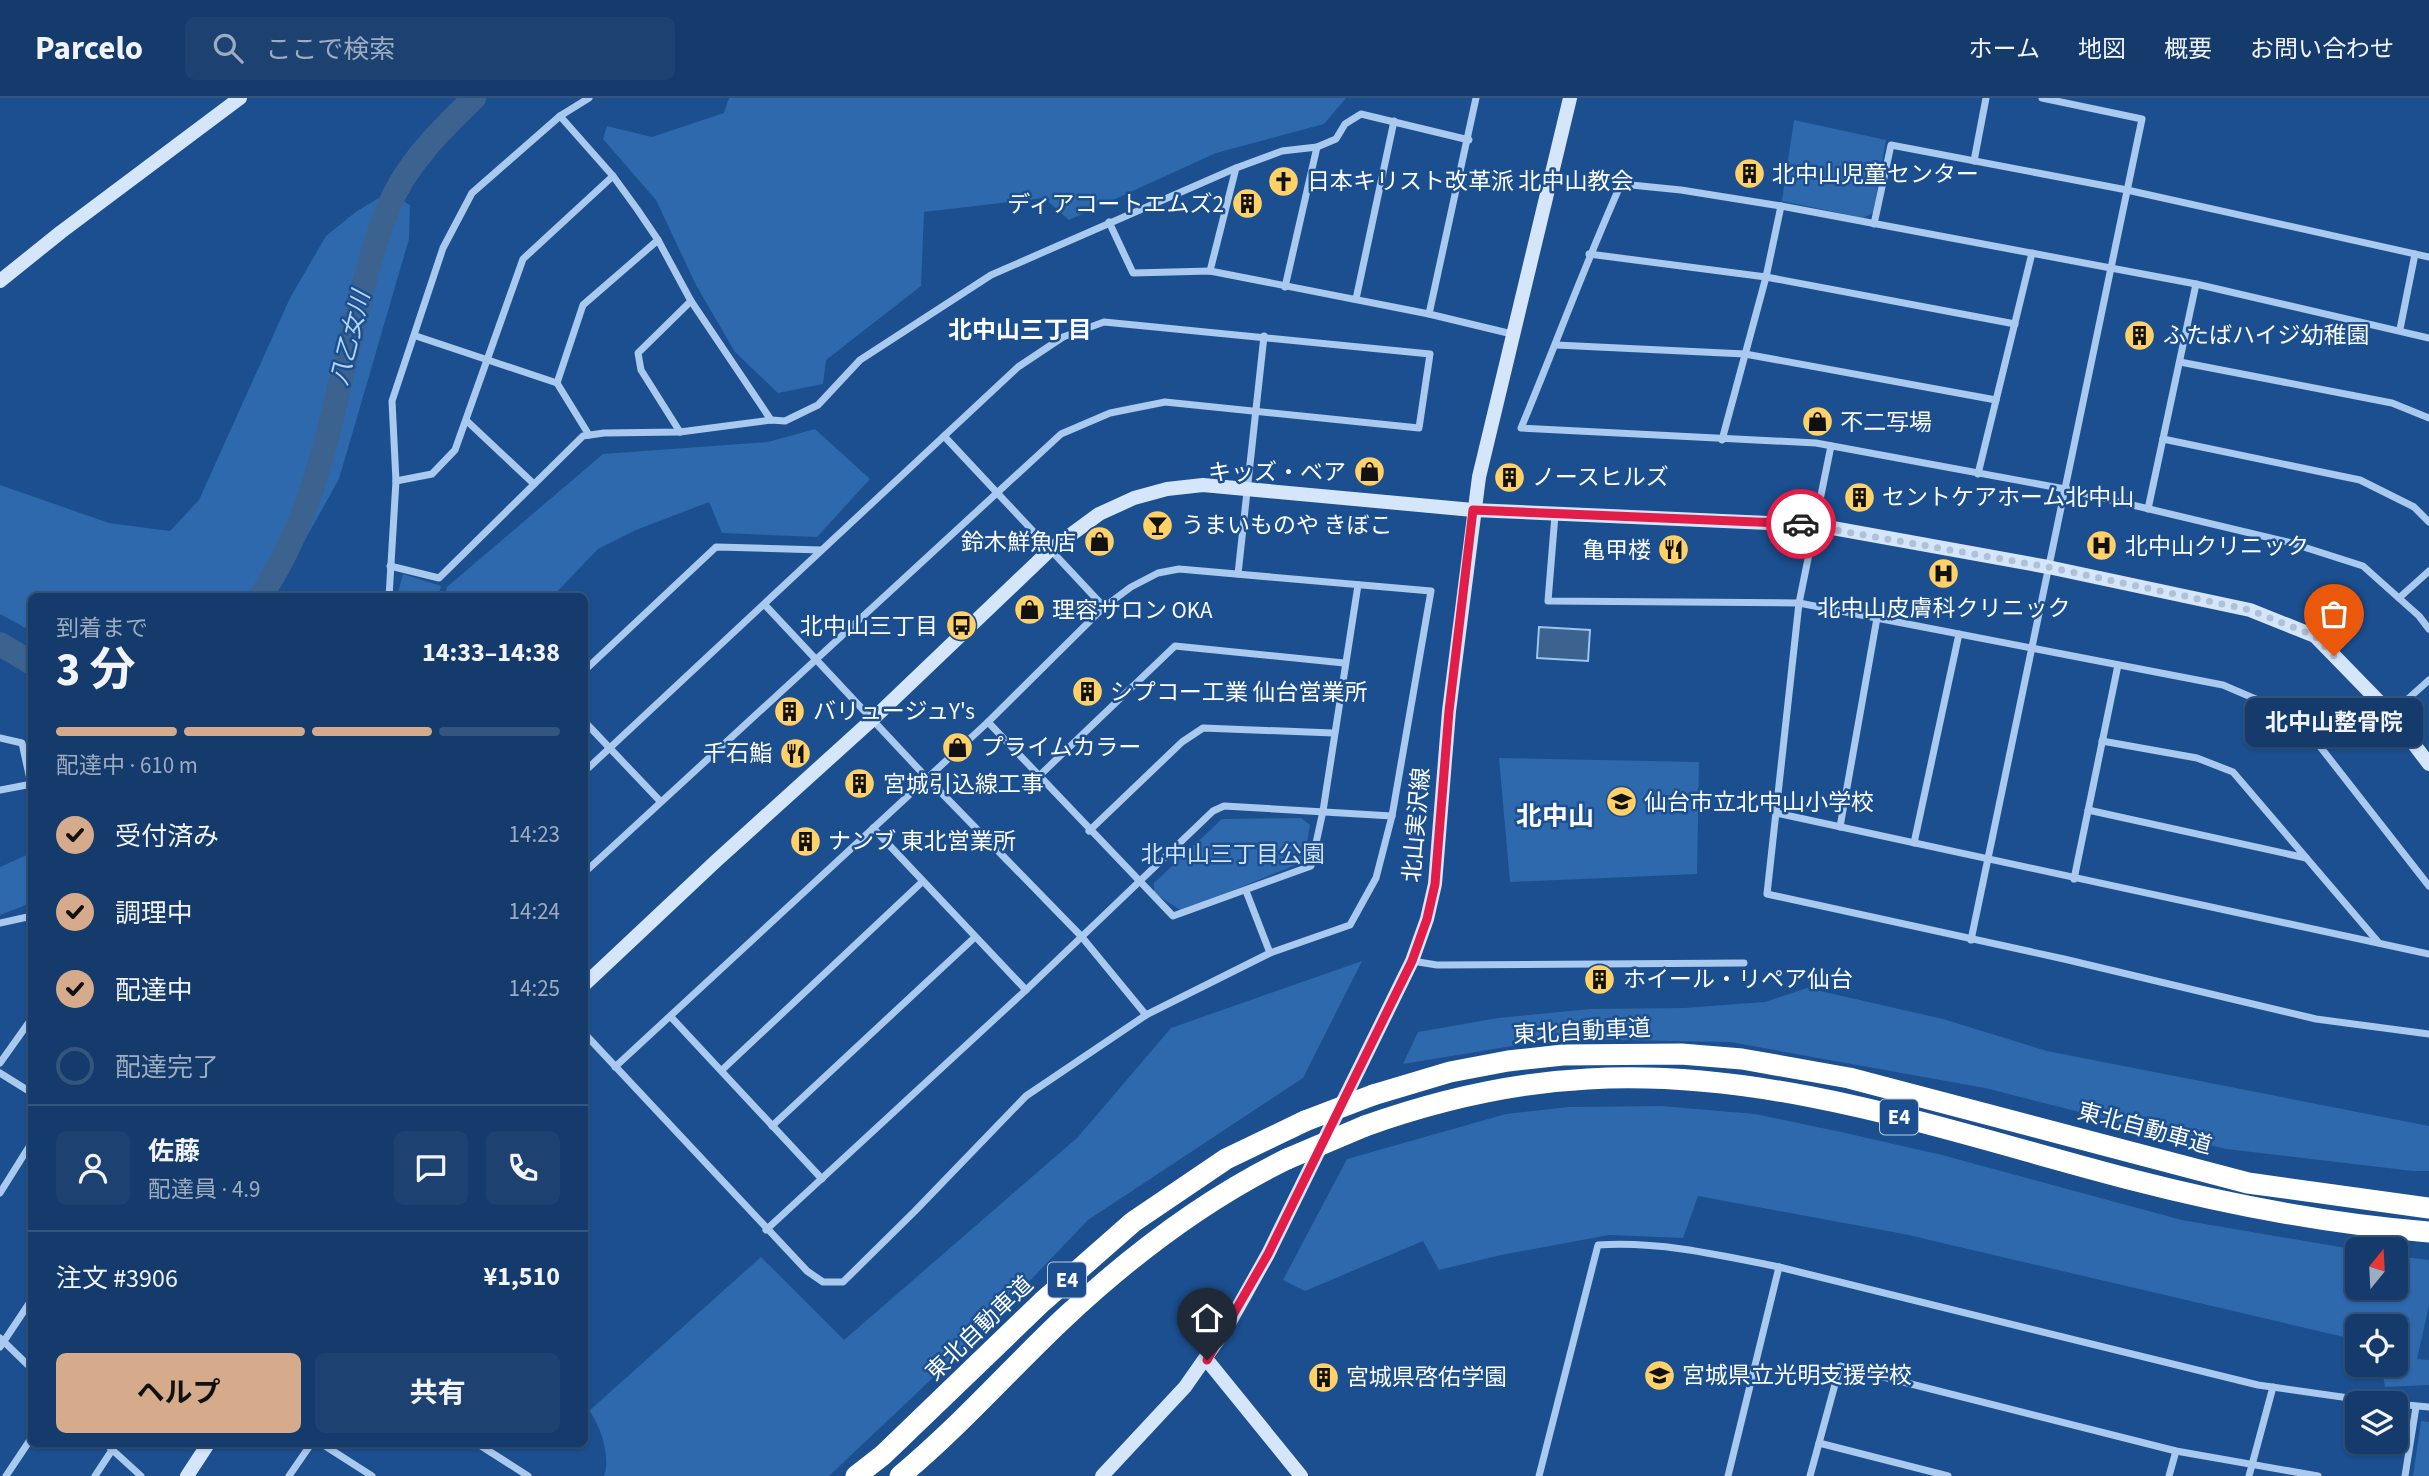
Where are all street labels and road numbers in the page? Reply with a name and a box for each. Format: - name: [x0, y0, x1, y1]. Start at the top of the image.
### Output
- street label: 北山実沢線: [1395, 766, 1438, 884]
- street label: 東北自動車道: [1512, 1011, 1652, 1052]
- street label: 東北自動車道: [2074, 1095, 2216, 1162]
- road number: E4: [1880, 1100, 1918, 1134]
- road number: E4: [1048, 1262, 1086, 1298]
- street label: 東北自動車道: [918, 1269, 1040, 1388]

